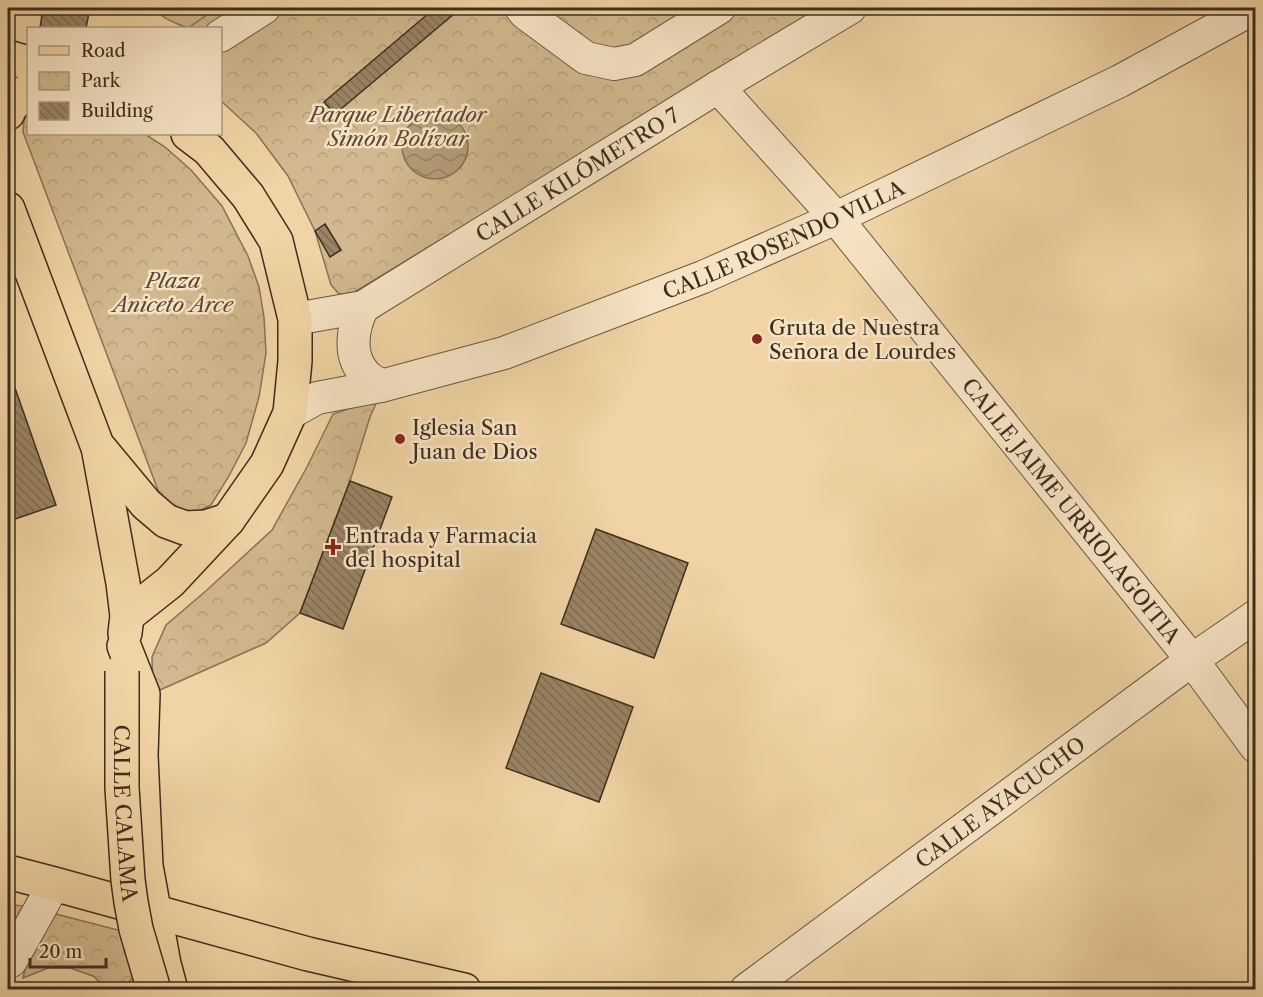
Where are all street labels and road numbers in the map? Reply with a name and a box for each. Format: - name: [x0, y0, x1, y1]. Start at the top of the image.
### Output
- street label: CALLE KILÓMETRO 7: [471, 102, 684, 247]
- street label: CALLE ROSENDO VILLA: [659, 174, 909, 304]
- street label: CALLE JAIME URRIOLAGOITIA: [957, 373, 1186, 649]
- street label: CALLE CALAMA: [109, 724, 143, 903]
- street label: CALLE AYACUCHO: [910, 731, 1090, 873]

